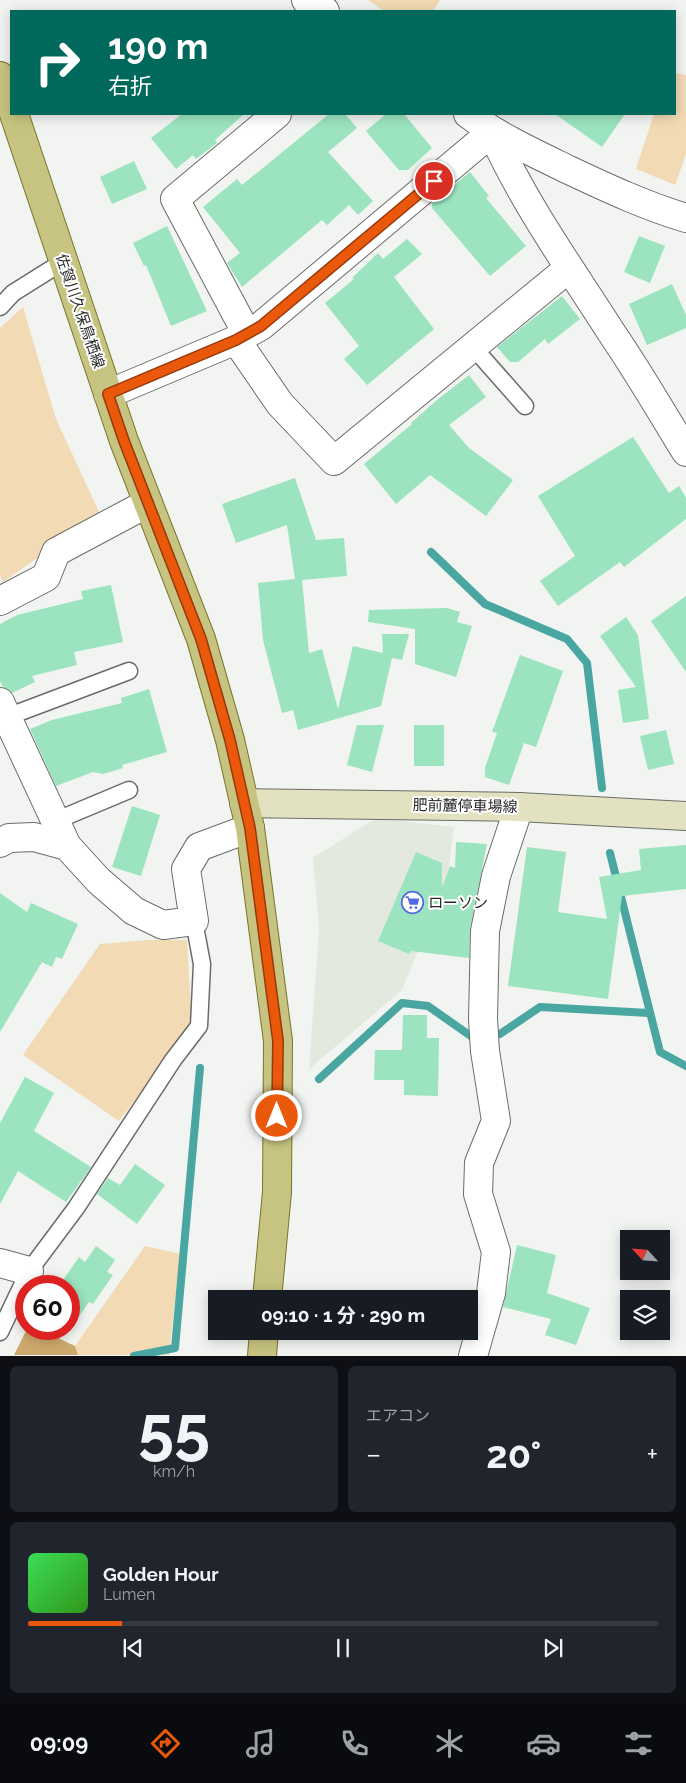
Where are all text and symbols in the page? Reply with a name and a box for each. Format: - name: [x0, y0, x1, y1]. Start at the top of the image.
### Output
- text: 190 m: [108, 26, 208, 67]
- icon: right: [25, 30, 90, 95]
- text: 右折: [108, 73, 152, 99]
- pin: [413, 160, 455, 202]
- icon: arrive: [420, 167, 448, 195]
- street label: 佐賀川久保鳥栖線: [52, 251, 108, 371]
- street label: 肥前麓停車場線: [412, 796, 518, 816]
- supermarket icon: ローソン: [400, 891, 424, 915]
- place label: ローソン: [428, 894, 488, 912]
- position arrow: [250, 1089, 302, 1141]
- north arrow: [620, 1230, 670, 1280]
- map controls: [620, 1230, 670, 1340]
- speed limit sign: 60: [15, 1275, 80, 1340]
- button: layers: [620, 1290, 670, 1340]
- text: 09:10 · 1 分 · 290 m: [261, 1304, 425, 1326]
- text: 55: [138, 1391, 210, 1467]
- text: エアコン: [366, 1406, 430, 1425]
- text: 20°: [486, 1432, 541, 1477]
- text: −: [366, 1438, 381, 1471]
- text: +: [646, 1438, 658, 1471]
- text: km/h: [153, 1462, 195, 1481]
- text: Golden Hour: [103, 1563, 219, 1585]
- text: Lumen: [103, 1585, 155, 1604]
- icon: previous: [119, 1634, 147, 1662]
- icon: pause: [329, 1634, 357, 1662]
- icon: next: [539, 1634, 567, 1662]
- icon: directions: [148, 1726, 183, 1761]
- icon: music: [243, 1726, 278, 1761]
- icon: phone: [337, 1726, 372, 1761]
- icon: climate: [432, 1726, 467, 1761]
- icon: car: [526, 1726, 561, 1761]
- icon: filters: [621, 1726, 656, 1761]
- text: 09:09: [30, 1730, 88, 1756]

